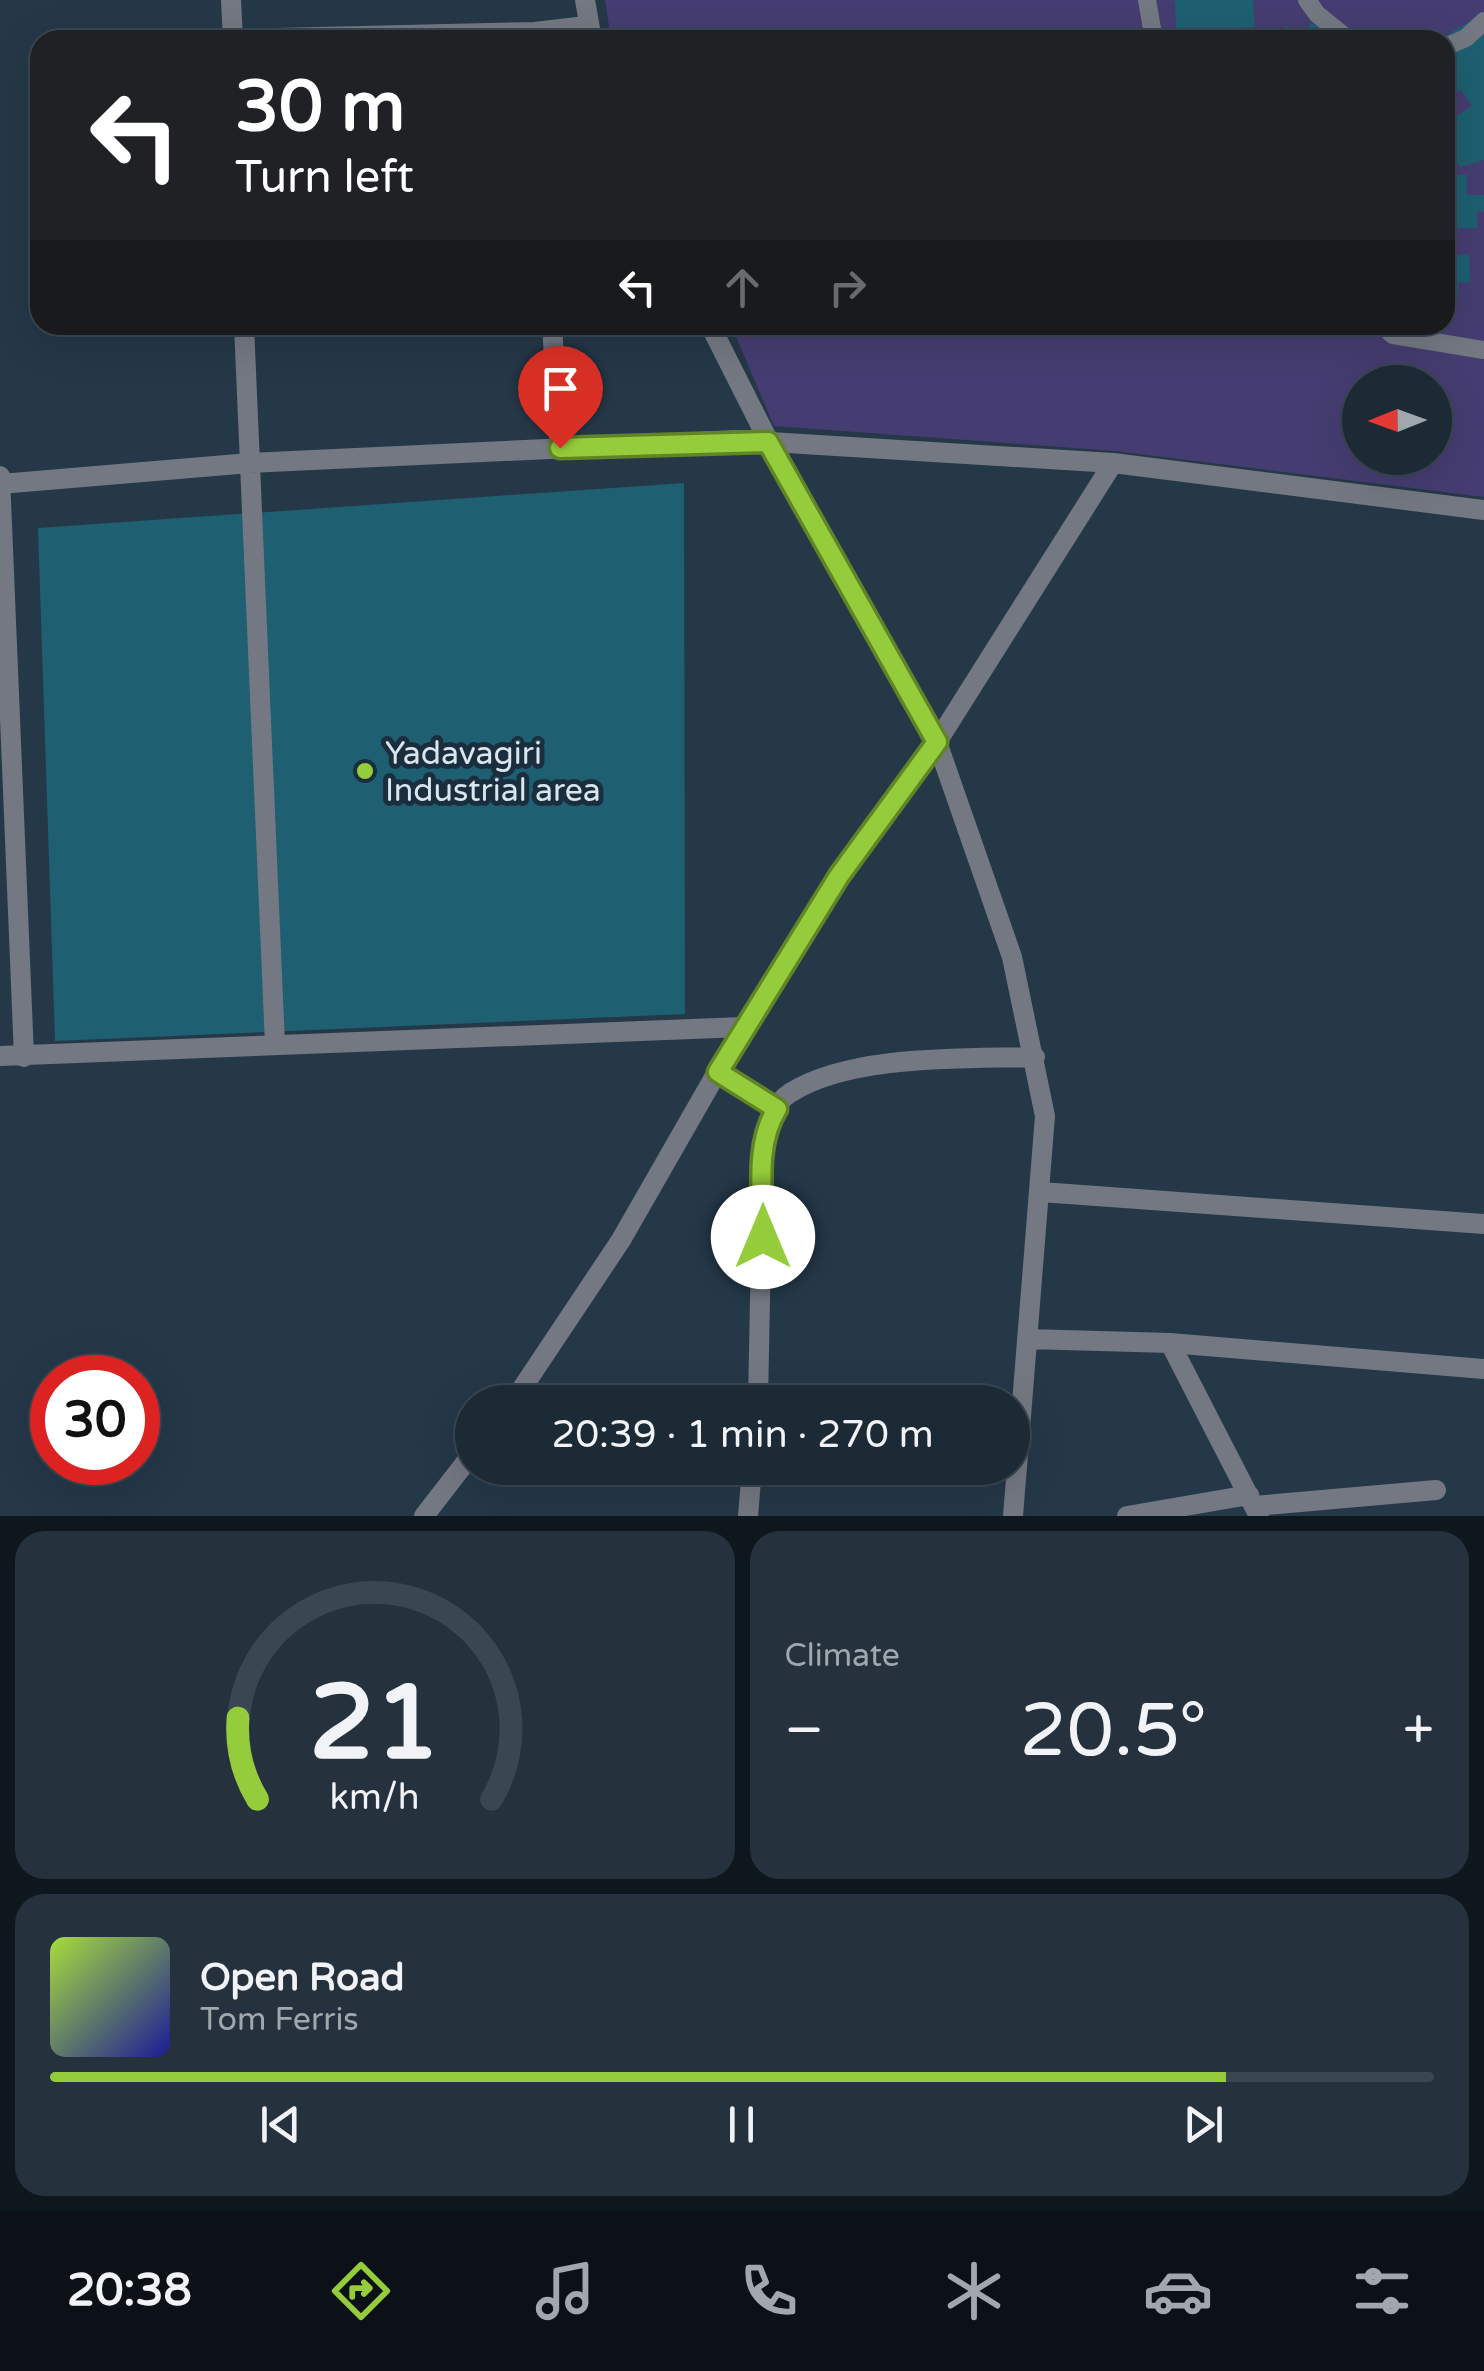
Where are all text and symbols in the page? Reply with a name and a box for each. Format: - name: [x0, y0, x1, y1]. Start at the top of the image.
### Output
- text: 30 m: [235, 66, 405, 150]
- icon: left: [70, 70, 200, 200]
- text: Turn left: [235, 151, 414, 205]
- icon: left: [610, 260, 665, 315]
- icon: ahead: [715, 260, 770, 315]
- icon: right: [820, 260, 875, 315]
- pin: [518, 346, 603, 449]
- icon: arrive: [533, 361, 588, 416]
- north arrow: [1342, 365, 1452, 475]
- map controls: [1342, 365, 1452, 475]
- place label: Yadavagiri Industrial area: [385, 735, 601, 810]
- marker: Yadavagiri Industrial area: [354, 760, 376, 782]
- position arrow: [711, 1185, 815, 1289]
- speed limit sign: 30: [30, 1355, 160, 1485]
- text: 20:39 · 1 min · 270 m: [551, 1412, 934, 1458]
- text: Climate: [785, 1637, 900, 1675]
- text: 21: [309, 1662, 440, 1787]
- text: 20.5°: [1020, 1686, 1207, 1776]
- text: −: [785, 1698, 824, 1764]
- text: +: [1403, 1698, 1434, 1764]
- text: km/h: [330, 1776, 420, 1819]
- text: Open Road: [200, 1955, 405, 2001]
- text: Tom Ferris: [200, 2001, 359, 2039]
- icon: previous: [253, 2097, 308, 2152]
- icon: pause: [714, 2097, 769, 2152]
- icon: next: [1176, 2097, 1231, 2152]
- icon: directions: [326, 2256, 396, 2326]
- icon: music: [530, 2256, 600, 2326]
- icon: phone: [734, 2256, 804, 2326]
- icon: climate: [939, 2256, 1009, 2326]
- icon: car: [1143, 2256, 1213, 2326]
- icon: filters: [1347, 2256, 1417, 2326]
- text: 20:38: [67, 2264, 192, 2318]

